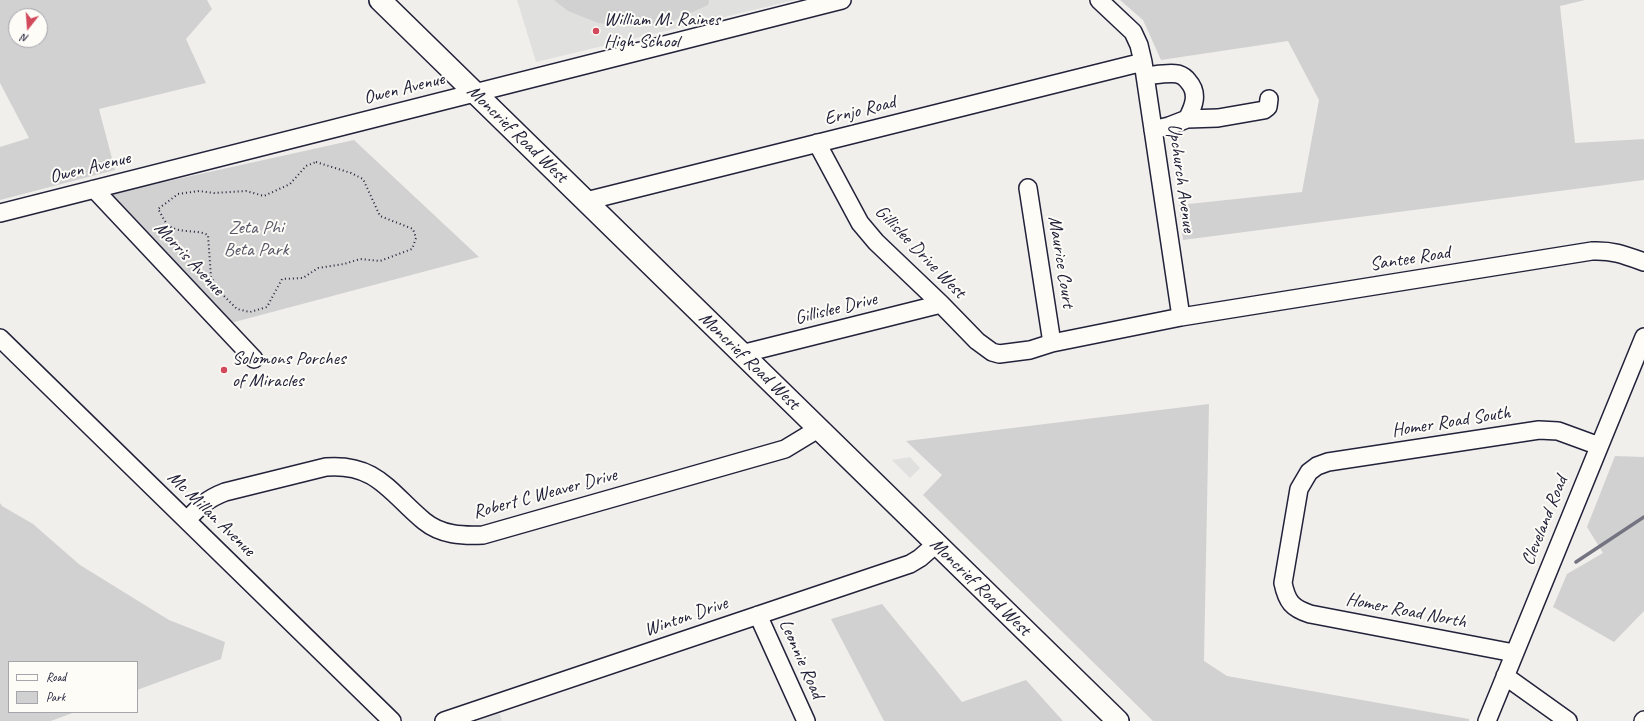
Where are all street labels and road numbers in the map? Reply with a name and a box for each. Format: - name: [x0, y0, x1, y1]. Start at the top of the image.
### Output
- street label: Owen Avenue: [361, 68, 447, 110]
- street label: Moncrief Road West: [462, 80, 572, 188]
- street label: Ernjo Road: [822, 91, 898, 131]
- street label: Upchurch Avenue: [1162, 122, 1200, 234]
- street label: Owen Avenue: [47, 147, 133, 189]
- street label: Gillislee Drive West: [870, 201, 970, 303]
- street label: Maurice Court: [1042, 214, 1080, 310]
- street label: Morris Avenue: [149, 217, 229, 301]
- street label: Santee Road: [1368, 241, 1452, 277]
- street label: Gillislee Drive: [793, 288, 879, 330]
- street label: Moncrief Road West: [694, 307, 804, 415]
- street label: Homer Road South: [1390, 401, 1512, 443]
- street label: Robert C Weaver Drive: [471, 464, 619, 524]
- street label: Mc Millan Avenue: [162, 466, 260, 562]
- street label: Cleveland Road: [1517, 473, 1573, 569]
- street label: Moncrief Road West: [925, 533, 1035, 641]
- street label: Homer Road North: [1344, 588, 1468, 634]
- street label: Winton Drive: [641, 592, 731, 642]
- street label: Leonnie Road: [773, 616, 829, 702]

